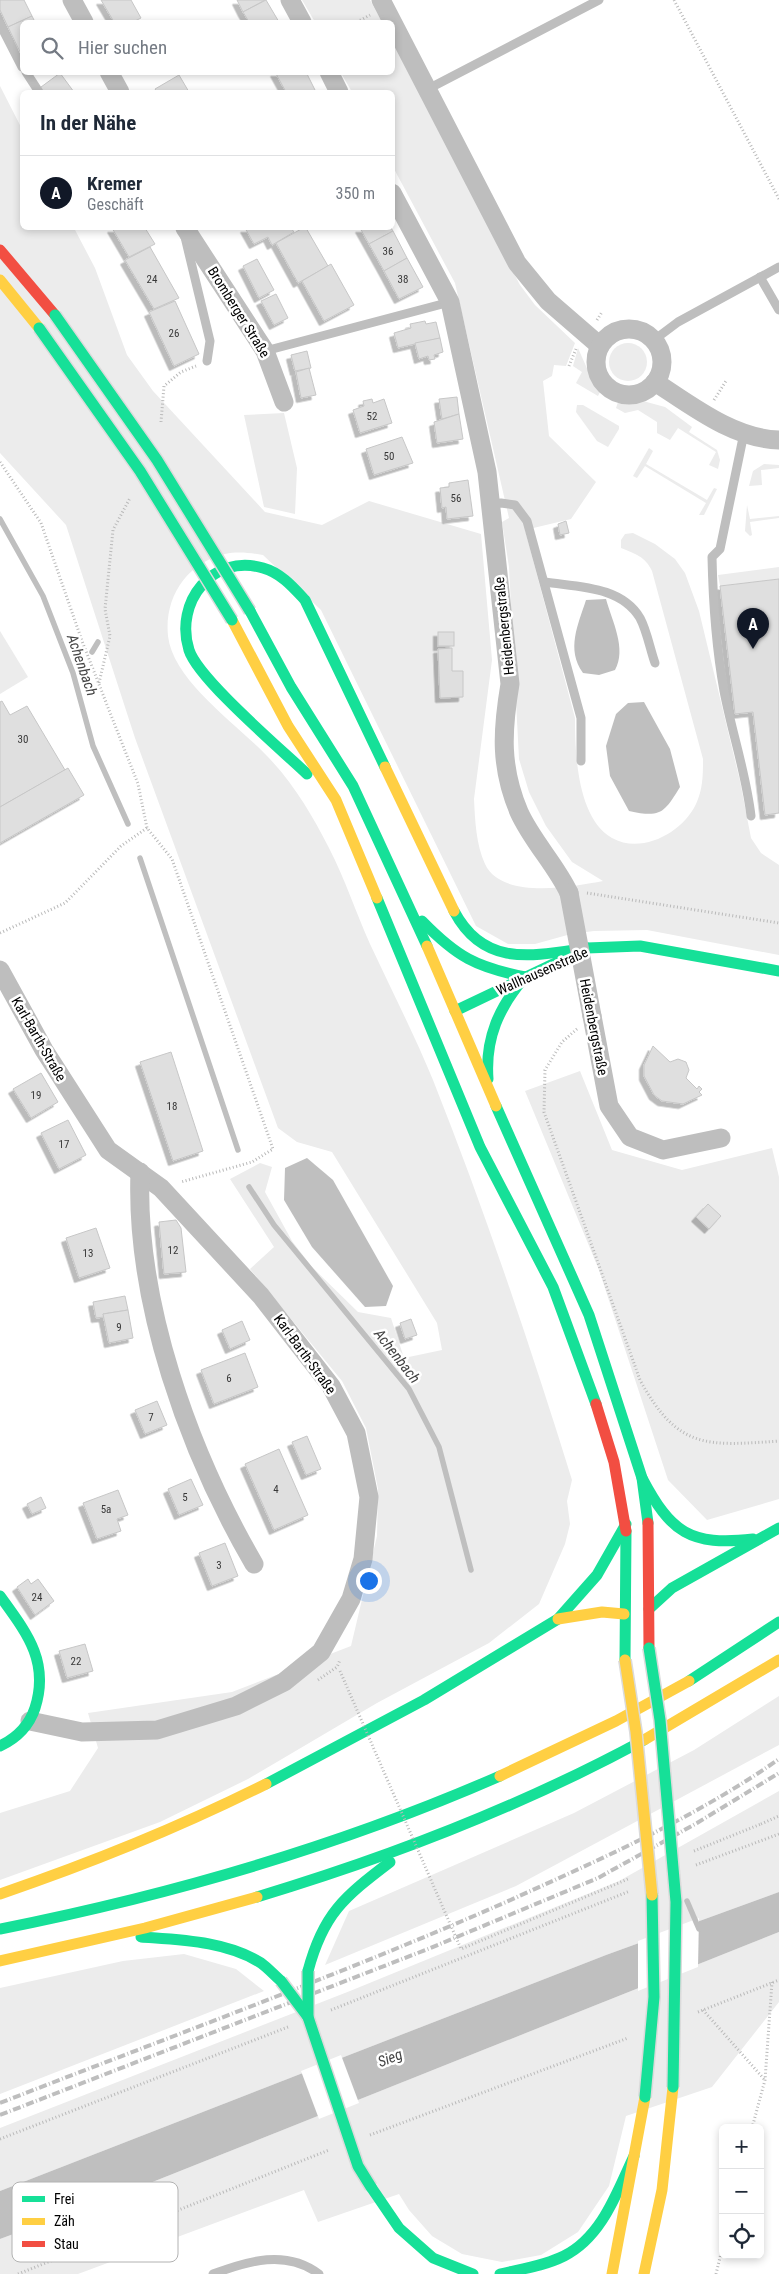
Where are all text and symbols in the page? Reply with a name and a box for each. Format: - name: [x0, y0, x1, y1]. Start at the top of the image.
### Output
- search box: [20, 20, 395, 75]
- icon: search: [38, 34, 66, 62]
- text: Hier suchen: [78, 36, 167, 59]
- text: In der Nähe: [40, 111, 136, 135]
- text: Kremer: [87, 172, 142, 195]
- text: A: [51, 184, 61, 203]
- text: 350 m: [336, 184, 375, 203]
- text: Geschäft: [87, 195, 144, 214]
- house number: 36: [383, 245, 393, 258]
- street label: Bromberger Straße: [205, 264, 274, 361]
- house number: 24: [147, 273, 158, 286]
- house number: 38: [398, 273, 408, 286]
- house number: 26: [169, 327, 179, 340]
- house number: 52: [367, 410, 377, 423]
- house number: 50: [384, 450, 394, 463]
- house number: 56: [451, 492, 461, 505]
- street label: Heidenbergstraße: [491, 576, 517, 676]
- pin: A: [737, 608, 769, 649]
- water label: Achenbach: [63, 631, 101, 698]
- house number: 30: [18, 733, 28, 746]
- street label: Wallhausenstraße: [494, 943, 591, 998]
- street label: Heidenbergstraße: [577, 977, 611, 1077]
- street label: Karl-Barth-Straße: [8, 994, 70, 1084]
- house number: 19: [31, 1089, 41, 1102]
- house number: 18: [167, 1100, 177, 1113]
- house number: 17: [59, 1138, 69, 1151]
- house number: 12: [168, 1244, 178, 1257]
- house number: 13: [83, 1247, 93, 1260]
- street label: Karl-Barth-Straße: [271, 1311, 340, 1397]
- house number: 9: [116, 1321, 122, 1334]
- water label: Achenbach: [370, 1324, 424, 1387]
- house number: 6: [226, 1372, 232, 1385]
- house number: 7: [148, 1411, 154, 1424]
- house number: 4: [273, 1483, 279, 1496]
- house number: 5: [182, 1491, 188, 1504]
- house number: 5a: [101, 1503, 111, 1516]
- house number: 3: [216, 1559, 222, 1572]
- your location: [356, 1568, 382, 1594]
- house number: 24: [32, 1591, 43, 1604]
- house number: 22: [71, 1655, 81, 1668]
- water label: Sieg: [375, 2045, 405, 2071]
- map controls: [719, 2124, 764, 2259]
- button: +: [719, 2124, 764, 2169]
- button: −: [719, 2169, 764, 2214]
- legend: [12, 2182, 178, 2262]
- text: Frei: [54, 2191, 74, 2207]
- text: Zäh: [54, 2213, 75, 2229]
- button: locate: [719, 2214, 764, 2259]
- text: Stau: [54, 2236, 79, 2252]

